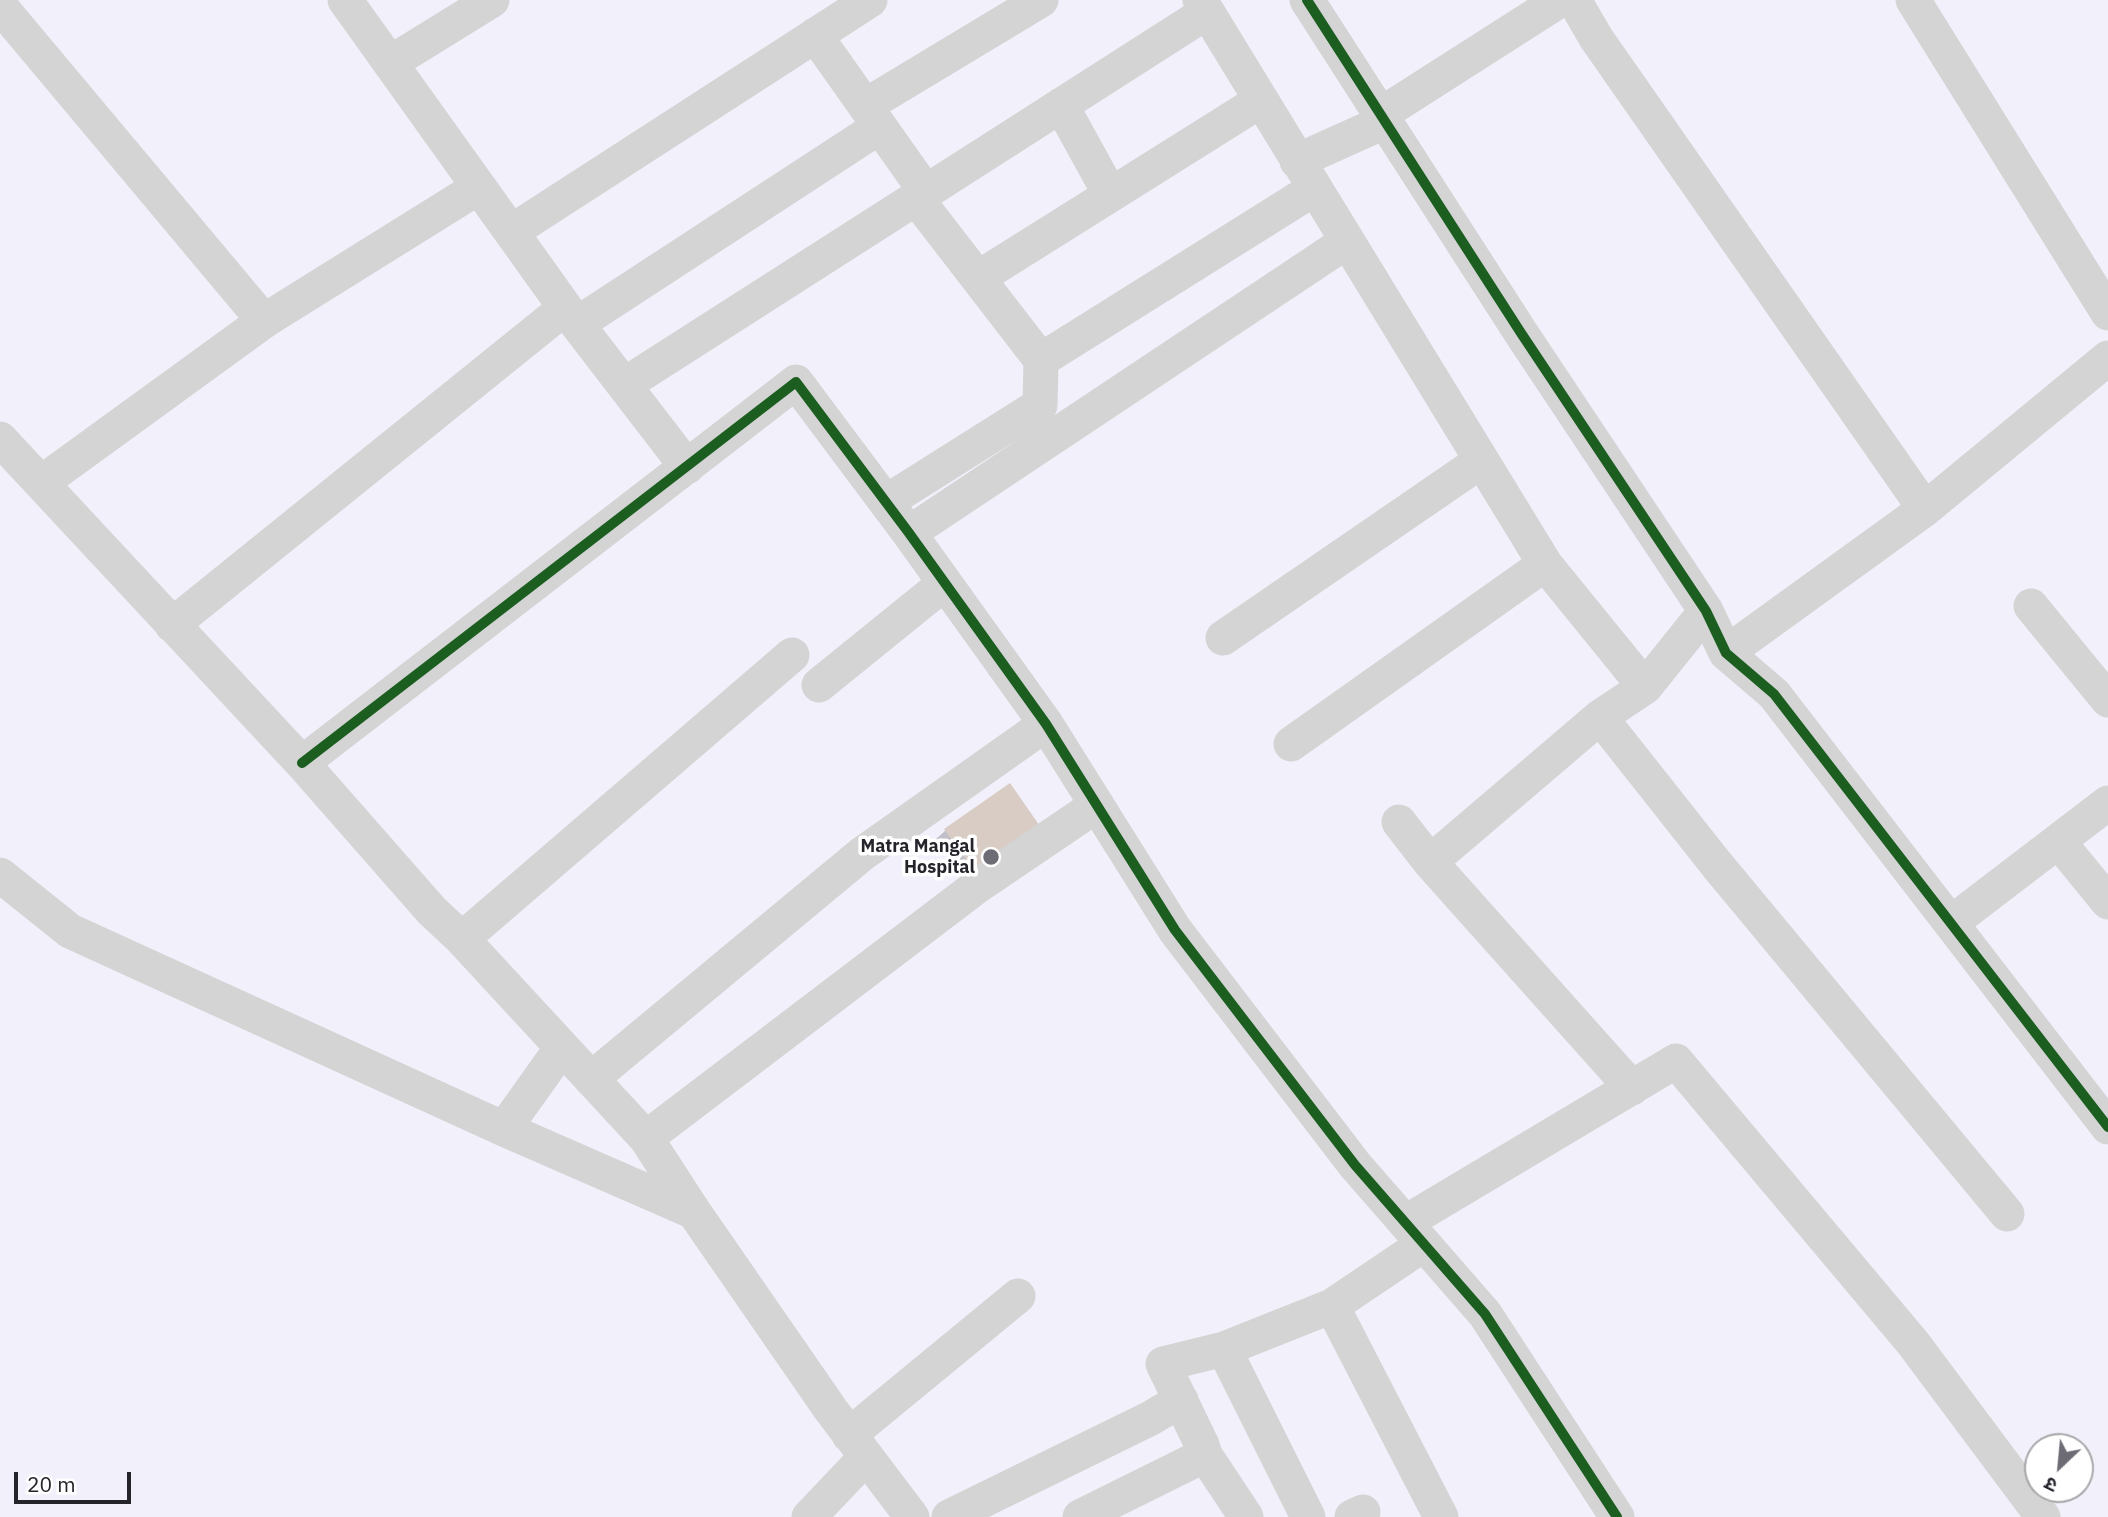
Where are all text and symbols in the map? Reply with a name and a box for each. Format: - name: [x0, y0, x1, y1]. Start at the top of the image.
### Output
- place label: Matra Mangal Hospital: [860, 836, 975, 878]
- marker: Matra Mangal Hospital: [981, 847, 1001, 867]
- north arrow: [2024, 1433, 2094, 1503]
- scale bar: [18, 1458, 135, 1502]
- text: 20 m: [27, 1470, 76, 1498]
- text: उ: [2040, 1472, 2061, 1498]

